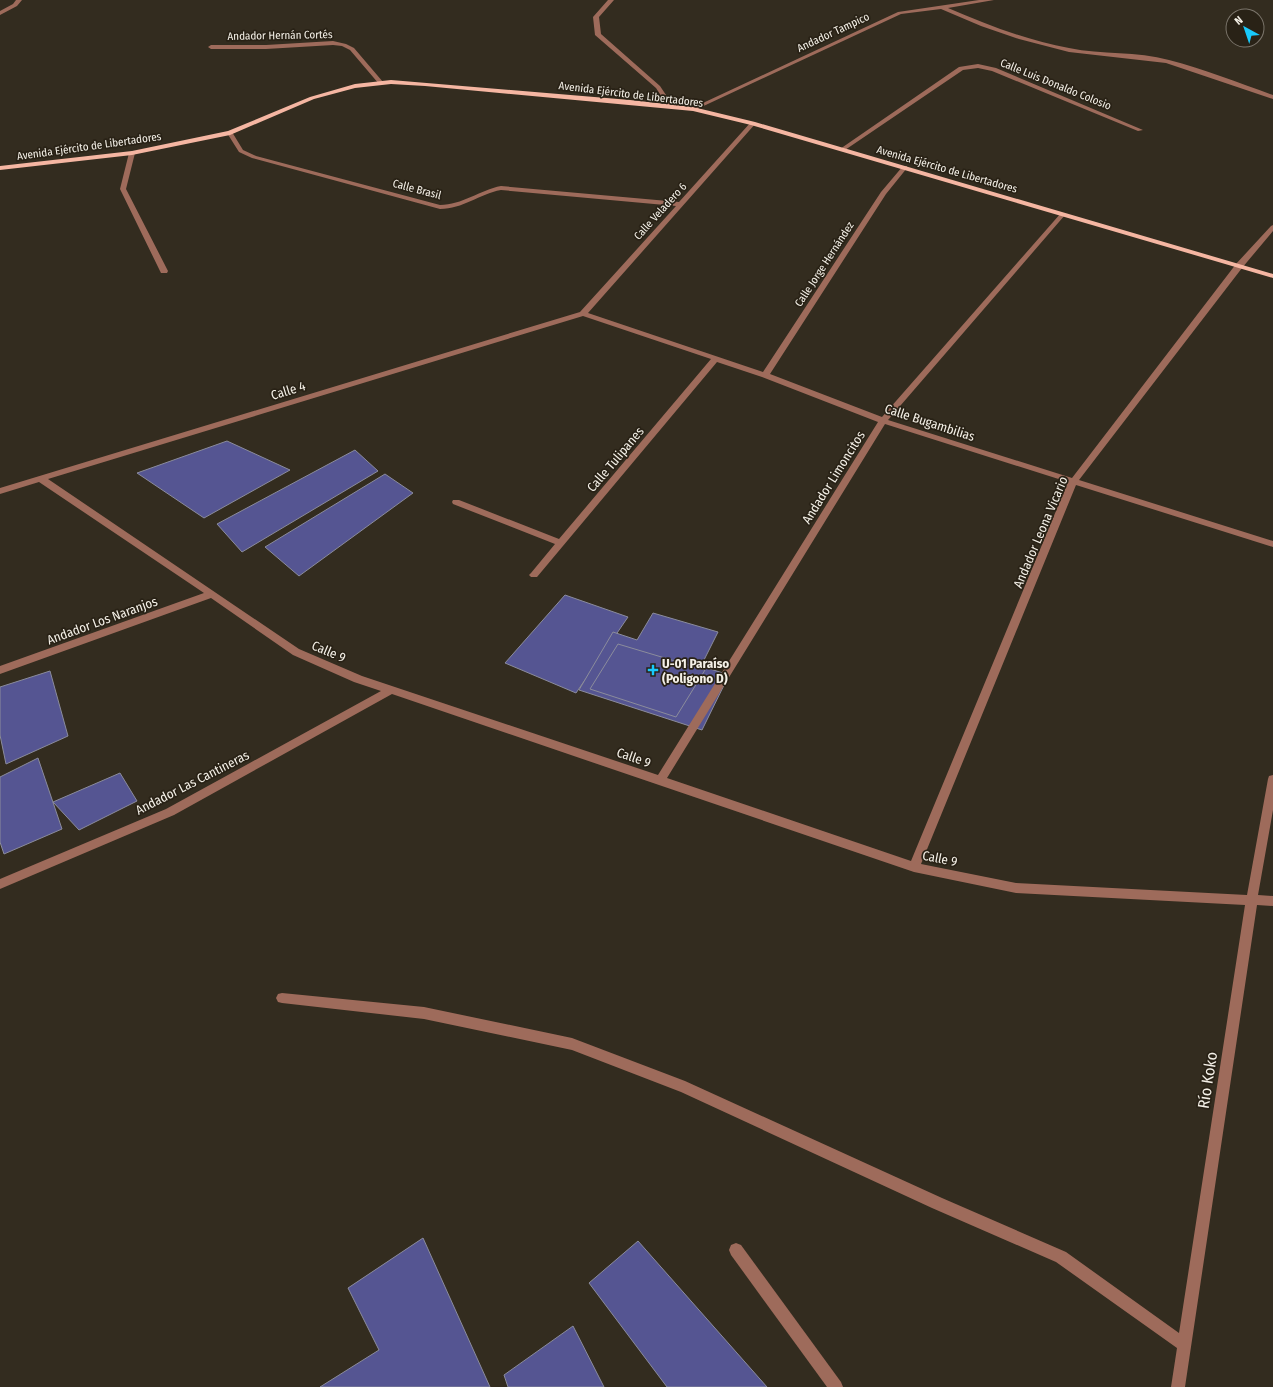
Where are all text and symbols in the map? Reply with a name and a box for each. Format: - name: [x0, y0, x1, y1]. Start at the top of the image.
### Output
- north arrow: [1225, 8, 1265, 48]
- street label: Andador Tampico: [795, 10, 872, 55]
- text: N: [1232, 14, 1246, 28]
- street label: Andador Hernán Cortés: [227, 28, 333, 43]
- street label: Calle Luis Donaldo Colosio: [998, 56, 1113, 113]
- street label: Avenida Ejército de Libertadores: [558, 79, 704, 110]
- street label: Avenida Ejército de Libertadores: [16, 130, 162, 163]
- street label: Avenida Ejército de Libertadores: [875, 143, 1019, 196]
- street label: Calle Brasil: [391, 177, 443, 202]
- street label: Calle Veladero 6: [631, 180, 690, 243]
- street label: Calle Jorge Hernández: [792, 219, 857, 309]
- street label: Calle 4: [269, 378, 307, 403]
- street label: Calle Bugambilias: [883, 401, 977, 444]
- street label: Calle Tulipanes: [584, 424, 647, 495]
- street label: Andador Limoncitos: [799, 428, 868, 526]
- street label: Andador Leona Vicario: [1010, 474, 1071, 590]
- street label: Andador Los Naranjos: [45, 593, 160, 647]
- street label: Calle 9: [310, 638, 348, 665]
- place label: U-01 Paraíso (Poligono D): [662, 656, 729, 686]
- marker: U-01 Paraíso (Poligono D): [647, 664, 659, 676]
- street label: Calle 9: [615, 745, 653, 770]
- street label: Andador Las Cantineras: [133, 747, 252, 818]
- street label: Calle 9: [921, 848, 959, 869]
- street label: Río Koko: [1194, 1050, 1221, 1110]

